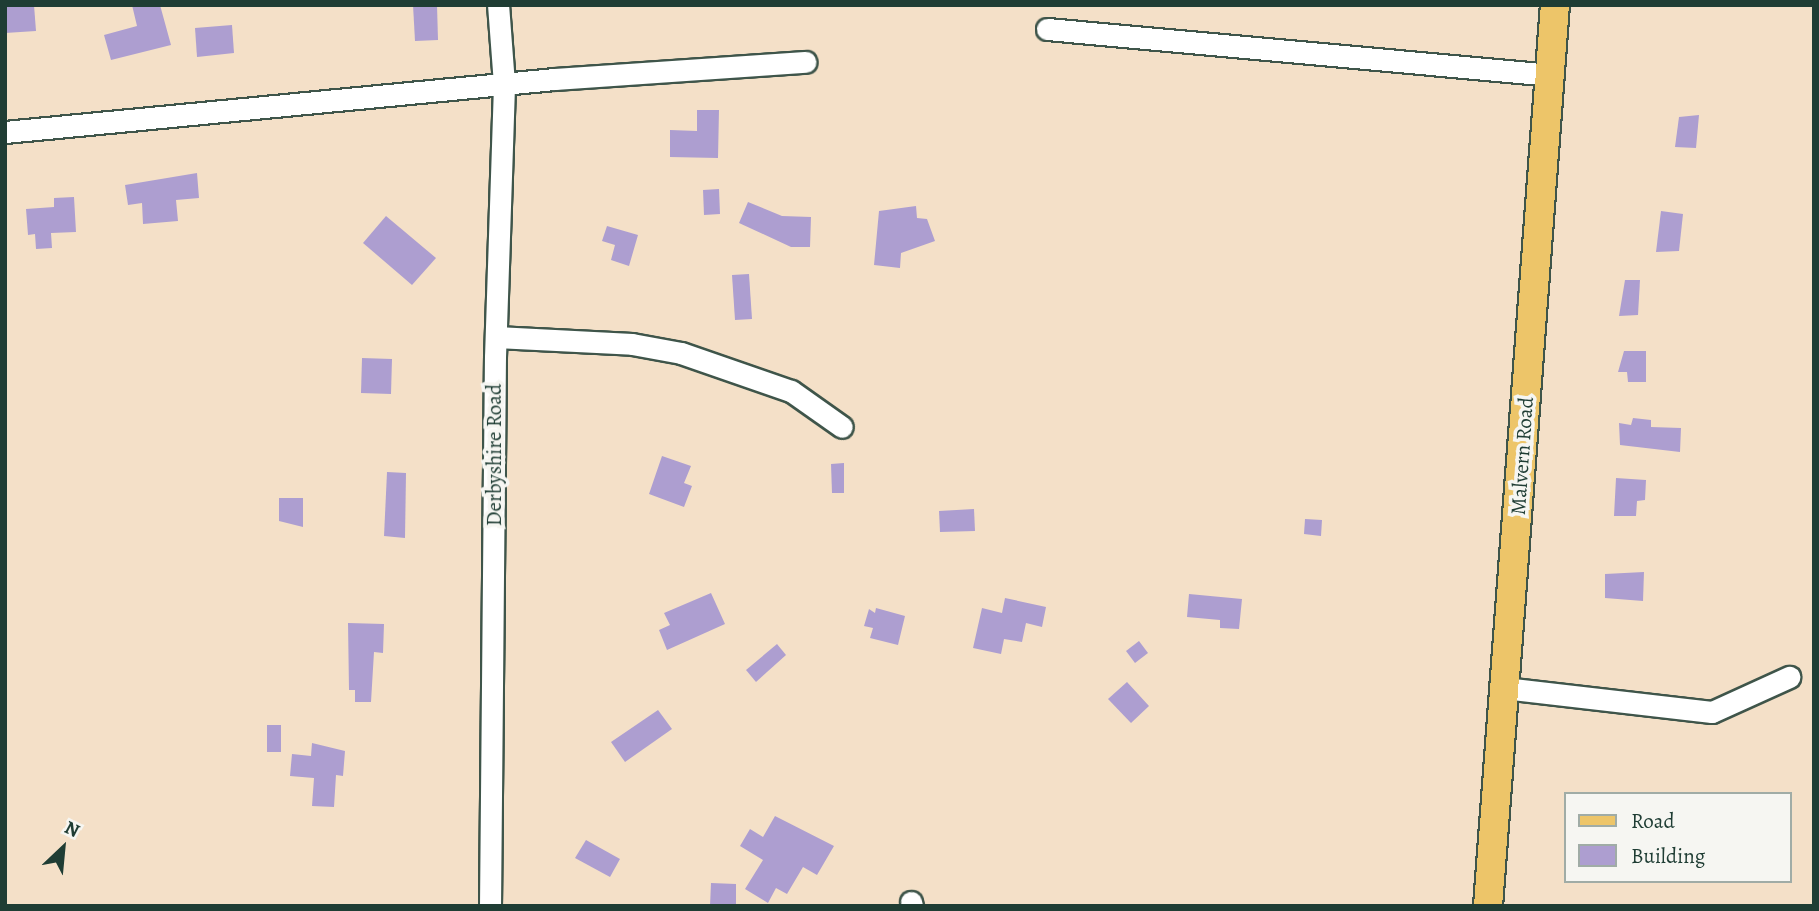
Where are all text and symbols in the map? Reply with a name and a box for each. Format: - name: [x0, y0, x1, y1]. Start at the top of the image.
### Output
- street label: Derbyshire Road: [481, 384, 507, 526]
- street label: Malvern Road: [1505, 396, 1539, 516]
- legend: [1563, 792, 1791, 883]
- text: Road: [1631, 807, 1675, 835]
- north arrow: [28, 813, 98, 883]
- text: N: [60, 814, 84, 844]
- text: Building: [1631, 842, 1705, 870]

